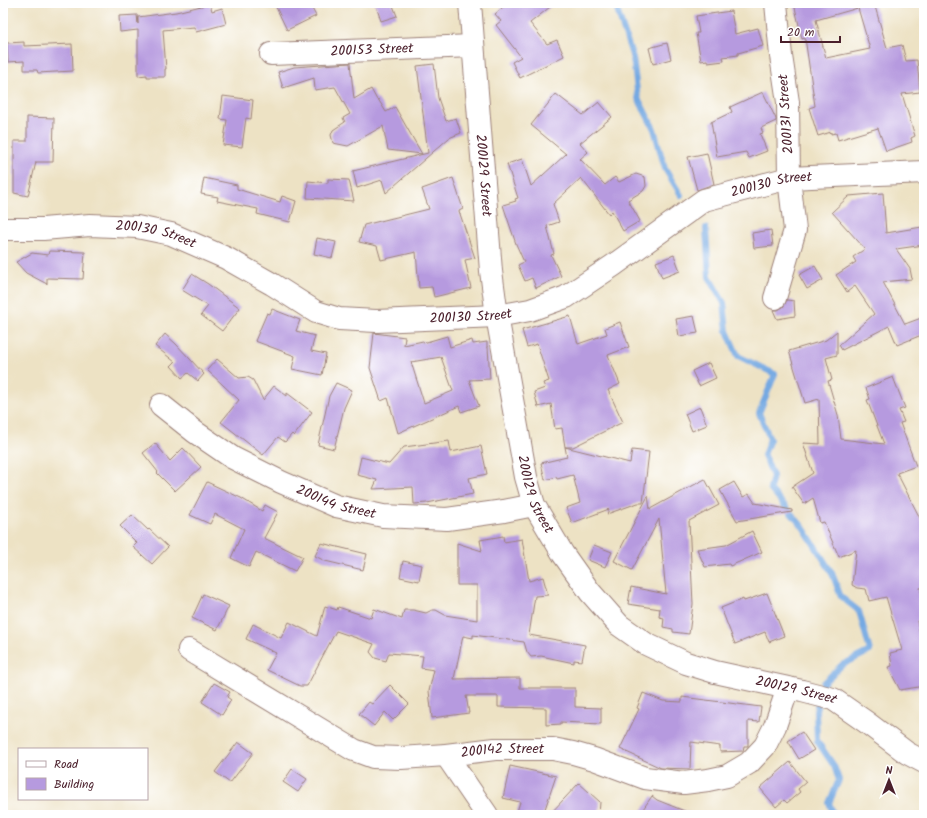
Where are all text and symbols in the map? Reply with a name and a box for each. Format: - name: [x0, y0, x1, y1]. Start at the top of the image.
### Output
- scale bar: [781, 18, 840, 44]
- text: 20 m: [787, 23, 815, 42]
- street label: 200153 Street: [330, 37, 415, 63]
- street label: 200131 Street: [772, 73, 800, 155]
- street label: 200129 Street: [469, 133, 498, 218]
- street label: 200130 Street: [728, 166, 813, 204]
- street label: 200130 Street: [115, 215, 200, 255]
- street label: 200130 Street: [429, 302, 515, 330]
- street label: 200129 Street: [511, 453, 560, 538]
- street label: 200144 Street: [292, 479, 378, 525]
- street label: 200129 Street: [753, 670, 842, 710]
- street label: 200142 Street: [459, 738, 545, 764]
- legend: [18, 748, 148, 800]
- text: Road: [54, 755, 79, 774]
- north arrow: [869, 760, 909, 800]
- text: N: [886, 762, 893, 780]
- text: Building: [54, 775, 94, 794]

